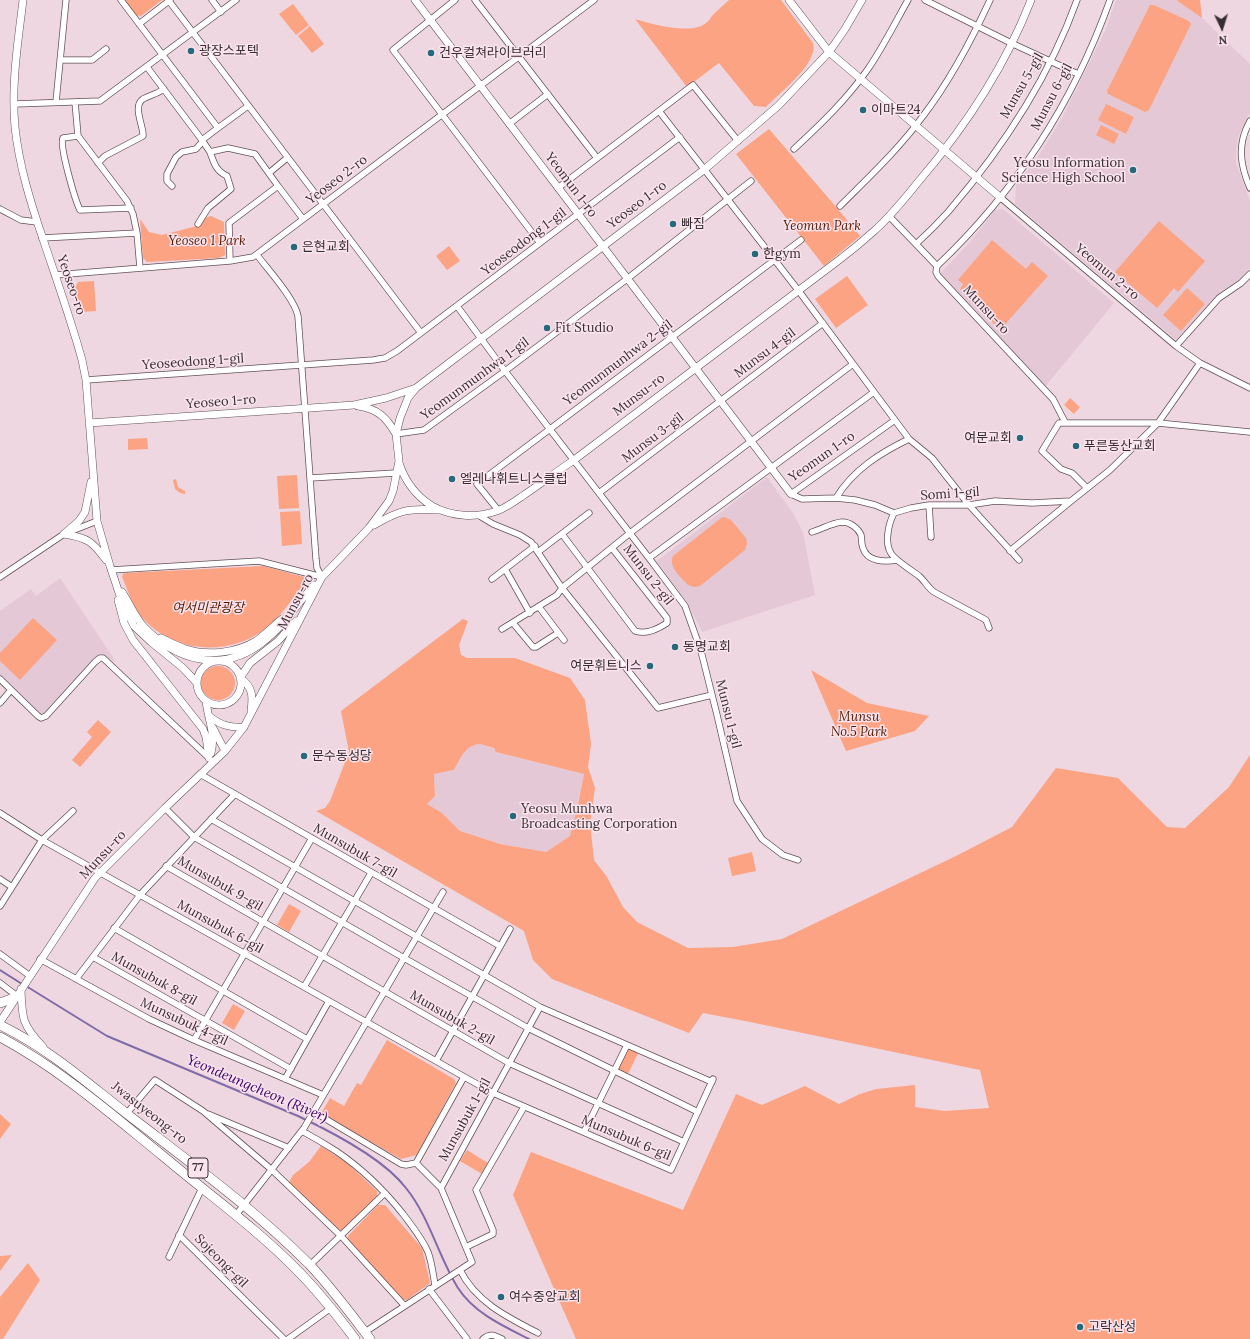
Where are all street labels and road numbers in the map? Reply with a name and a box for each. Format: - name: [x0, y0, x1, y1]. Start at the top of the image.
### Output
- street label: Munsu 5-gil: [997, 51, 1047, 121]
- street label: Munsu 6-gil: [1028, 61, 1076, 133]
- street label: Yeomun 1-ro: [542, 150, 600, 220]
- street label: Yeoseo 2-ro: [303, 152, 371, 208]
- street label: Yeoseo 1-ro: [604, 178, 670, 232]
- street label: Yeoseodong 1-gil: [478, 205, 570, 279]
- street label: Yeomun 2-ro: [1072, 241, 1142, 303]
- street label: Yeoseo-ro: [53, 253, 89, 317]
- street label: Munsu-ro: [960, 282, 1012, 338]
- street label: Yeomunmunhwa 2-gil: [560, 317, 676, 409]
- street label: Munsu 4-gil: [731, 325, 799, 381]
- street label: Yeomunmunhwa 1-gil: [418, 334, 532, 424]
- street label: Yeoseodong 1-gil: [141, 351, 245, 373]
- street label: Munsu-ro: [610, 370, 668, 420]
- street label: Yeoseo 1-ro: [185, 392, 257, 412]
- street label: Munsu 3-gil: [619, 410, 687, 466]
- street label: Yeomun 1-ro: [786, 429, 858, 485]
- street label: Somi 1-gil: [920, 484, 980, 504]
- street label: Munsu 2-gil: [620, 542, 676, 608]
- street label: Munsu-ro: [275, 571, 317, 633]
- street label: Munsu 1-gil: [712, 678, 744, 750]
- street label: Munsubuk 7-gil: [310, 821, 400, 881]
- street label: Munsu-ro: [77, 827, 129, 883]
- street label: Munsubuk 9-gil: [175, 853, 265, 915]
- street label: Munsubuk 6-gil: [174, 897, 266, 957]
- street label: Munsubuk 8-gil: [108, 949, 200, 1009]
- street label: Munsubuk 2-gil: [407, 988, 497, 1048]
- street label: Munsubuk 4-gil: [138, 995, 230, 1049]
- street label: Munsubuk 1-gil: [436, 1076, 494, 1164]
- street label: Jwasuyeong-ro: [108, 1079, 190, 1147]
- street label: Munsubuk 6-gil: [579, 1112, 673, 1164]
- road number: 77: [188, 1158, 208, 1178]
- street label: Sojeong-gil: [191, 1231, 251, 1291]

